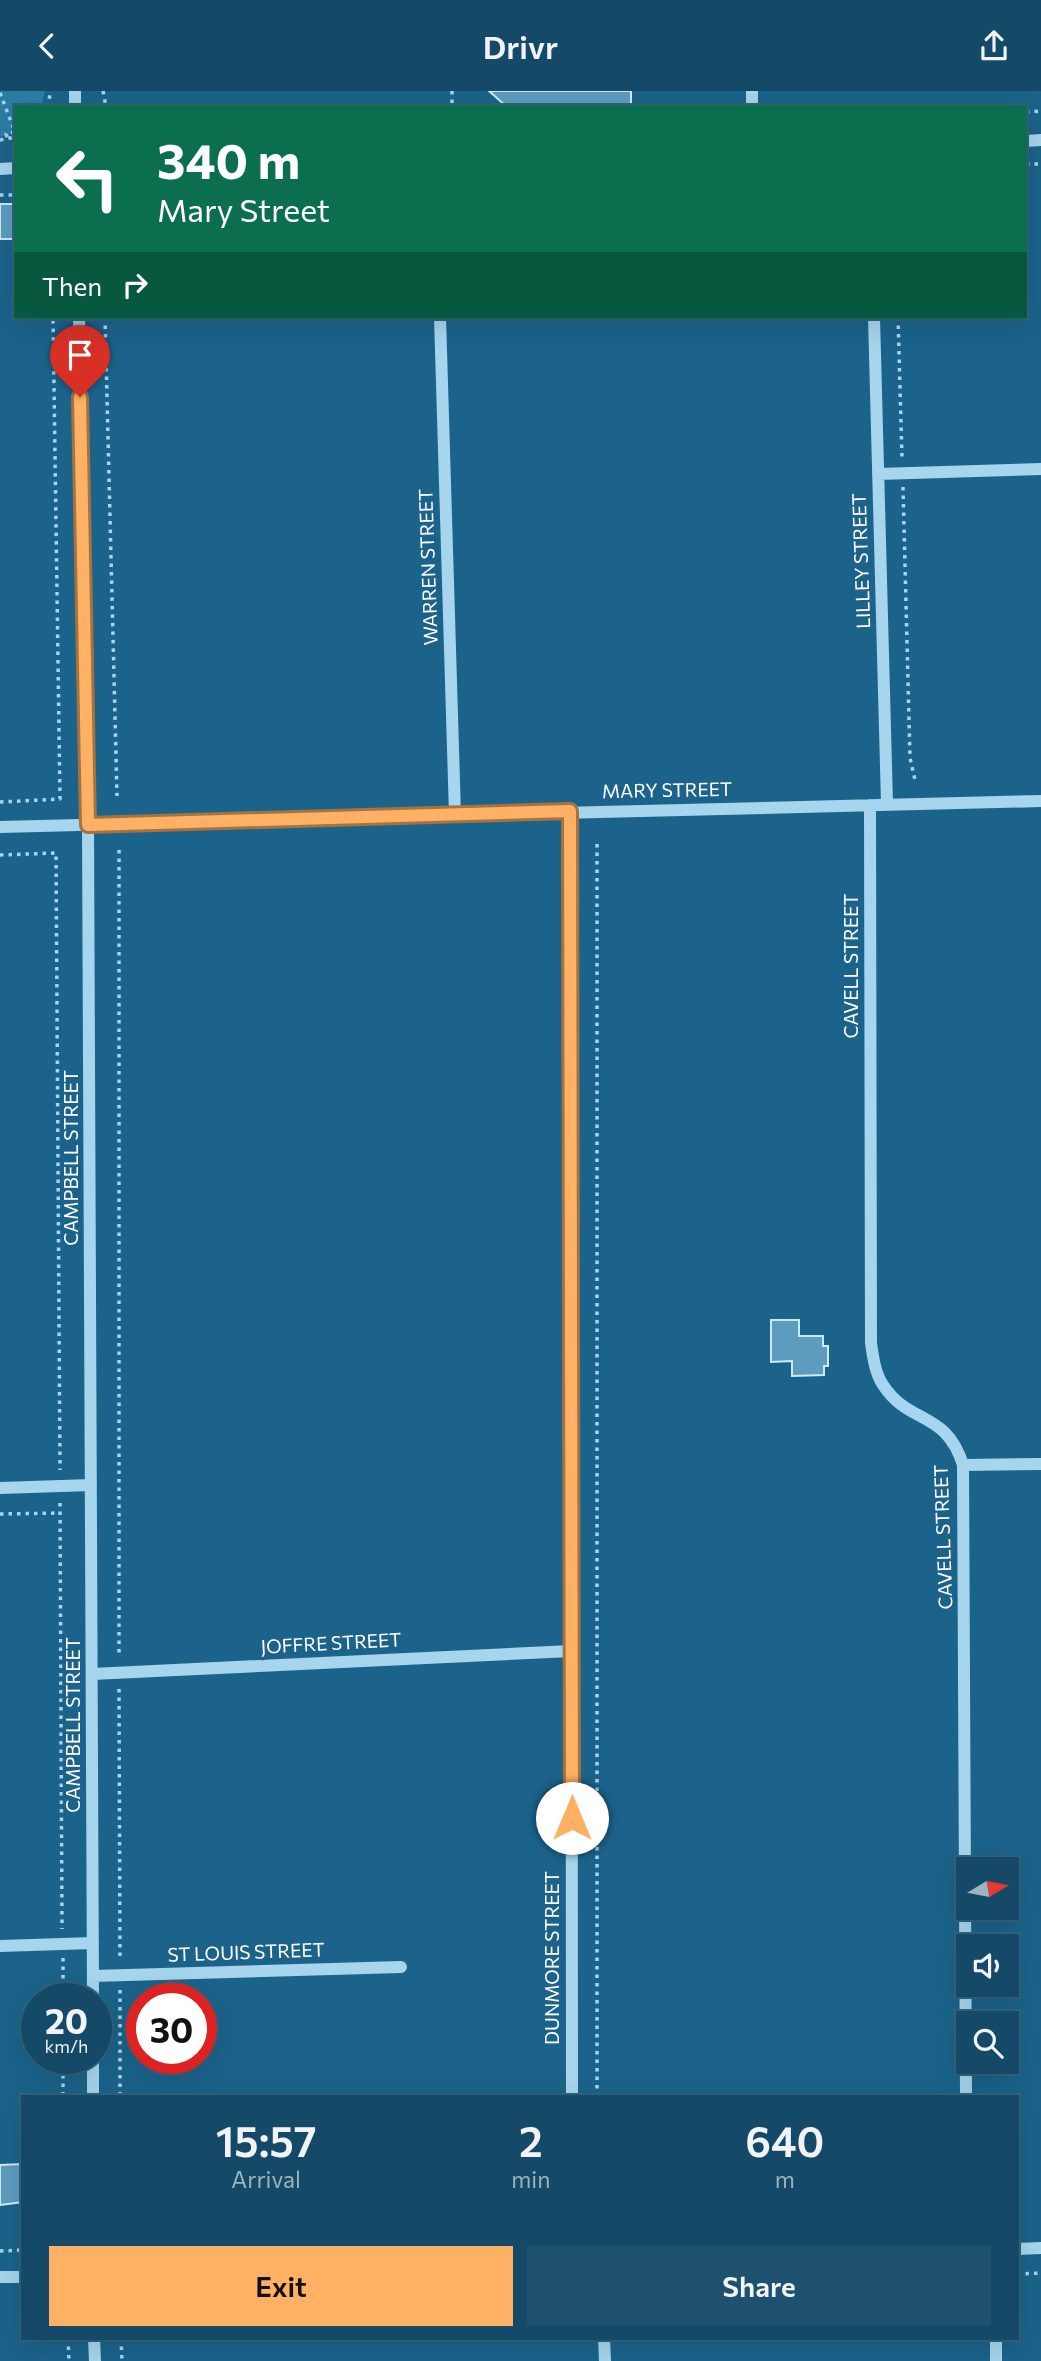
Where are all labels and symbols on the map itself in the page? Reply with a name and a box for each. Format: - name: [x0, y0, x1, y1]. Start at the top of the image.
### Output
- pin: [50, 325, 110, 397]
- street label: WARREN STREET: [413, 488, 442, 646]
- street label: LILLEY STREET: [847, 493, 874, 629]
- street label: MARY STREET: [602, 777, 732, 802]
- street label: CAVELL STREET: [839, 894, 862, 1039]
- street label: CAMPBELL STREET: [59, 1070, 82, 1246]
- street label: CAVELL STREET: [928, 1464, 957, 1610]
- street label: JOFFRE STREET: [260, 1627, 402, 1658]
- street label: CAMPBELL STREET: [61, 1637, 84, 1813]
- position arrow: [535, 1781, 609, 1855]
- north arrow: [956, 1857, 1018, 1920]
- street label: DUNMORE STREET: [540, 1871, 563, 2045]
- street label: ST LOUIS STREET: [167, 1937, 325, 1966]
- speed limit sign: 30: [126, 1983, 217, 2074]

